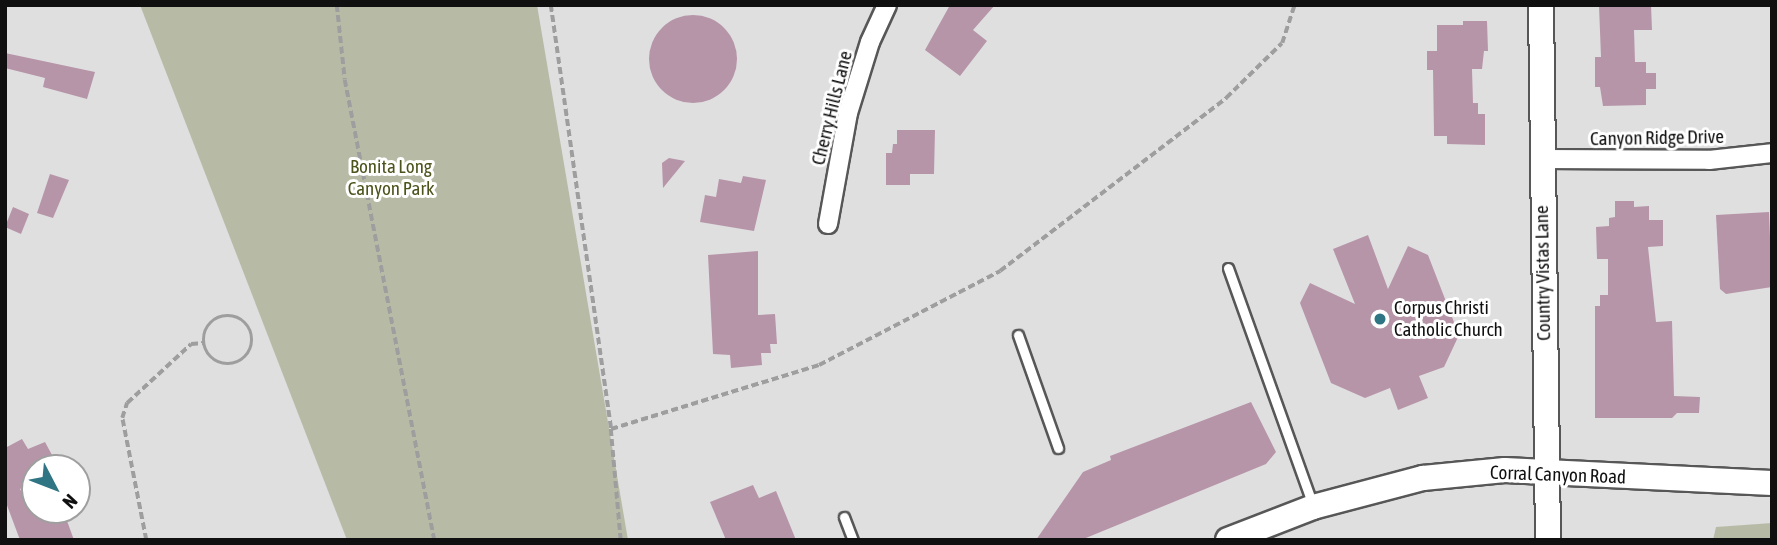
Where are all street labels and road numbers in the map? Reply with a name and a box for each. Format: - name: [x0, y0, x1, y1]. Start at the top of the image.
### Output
- street label: Cherry Hills Lane: [807, 49, 857, 167]
- street label: Canyon Ridge Drive: [1590, 125, 1724, 151]
- street label: Country Vistas Lane: [1530, 205, 1556, 341]
- street label: Corral Canyon Road: [1490, 461, 1626, 489]

